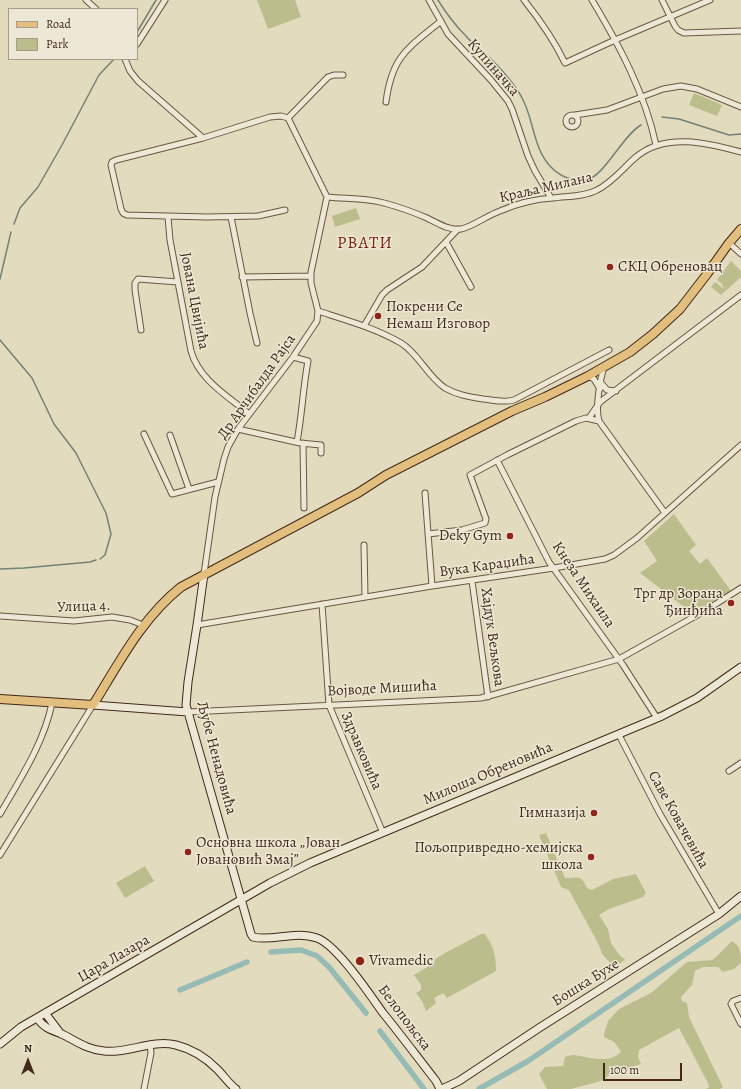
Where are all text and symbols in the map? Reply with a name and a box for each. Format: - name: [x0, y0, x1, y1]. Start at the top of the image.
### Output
- legend: [8, 8, 138, 60]
- text: Road: [46, 16, 71, 32]
- text: Park: [46, 36, 69, 52]
- street label: Купиначка: [463, 36, 523, 100]
- street label: Краља Милана: [498, 169, 594, 207]
- district label: РВАТИ: [337, 234, 393, 254]
- street label: Јована Цвијића: [176, 251, 212, 351]
- place label: СКЦ Обреновац: [618, 258, 722, 276]
- marker: СКЦ Обреновац: [605, 262, 615, 272]
- place label: Покрени Се Немаш Изговор: [386, 298, 490, 333]
- marker: Покрени Се Немаш Изговор: [373, 311, 383, 321]
- street label: Др Арчибалда Рајса: [214, 331, 300, 443]
- place label: Deky Gym: [439, 527, 502, 545]
- marker: Deky Gym: [505, 531, 515, 541]
- street label: Кнеза Михаила: [548, 539, 618, 631]
- street label: Вука Караџића: [438, 550, 536, 582]
- place label: Трг др Зорана Ђинђића: [634, 585, 723, 620]
- street label: Хајдук Вељкова: [476, 586, 508, 688]
- street label: Улица 4.: [57, 597, 111, 617]
- marker: Трг др Зорана Ђинђића: [726, 598, 736, 608]
- street label: Војводе Мишића: [327, 677, 437, 701]
- street label: Љубе Ненадовића: [192, 699, 240, 817]
- street label: Здравковића: [336, 709, 386, 793]
- street label: Милоша Обреновића: [421, 739, 555, 809]
- street label: Саве Ковачевића: [644, 768, 712, 872]
- place label: Гимназија: [519, 804, 586, 822]
- marker: Гимназија: [589, 808, 599, 818]
- place label: Основна школа „Јован Јовановић Змај”: [196, 834, 340, 869]
- place label: Пољопривредно-хемијска школа: [414, 839, 583, 874]
- marker: Основна школа „Јован Јовановић Змај”: [183, 847, 193, 857]
- marker: Пољопривредно-хемијска школа: [586, 852, 596, 862]
- street label: Цара Лазара: [75, 931, 153, 987]
- place label: Vivamedic: [369, 952, 433, 970]
- marker: Vivamedic: [354, 955, 366, 967]
- street label: Бошка Бухе: [549, 955, 623, 1011]
- street label: Белопољска: [373, 982, 435, 1054]
- north arrow: [8, 1041, 48, 1081]
- text: N: [24, 1041, 32, 1056]
- scale bar: [605, 1055, 684, 1081]
- text: 100 m: [610, 1062, 639, 1078]

